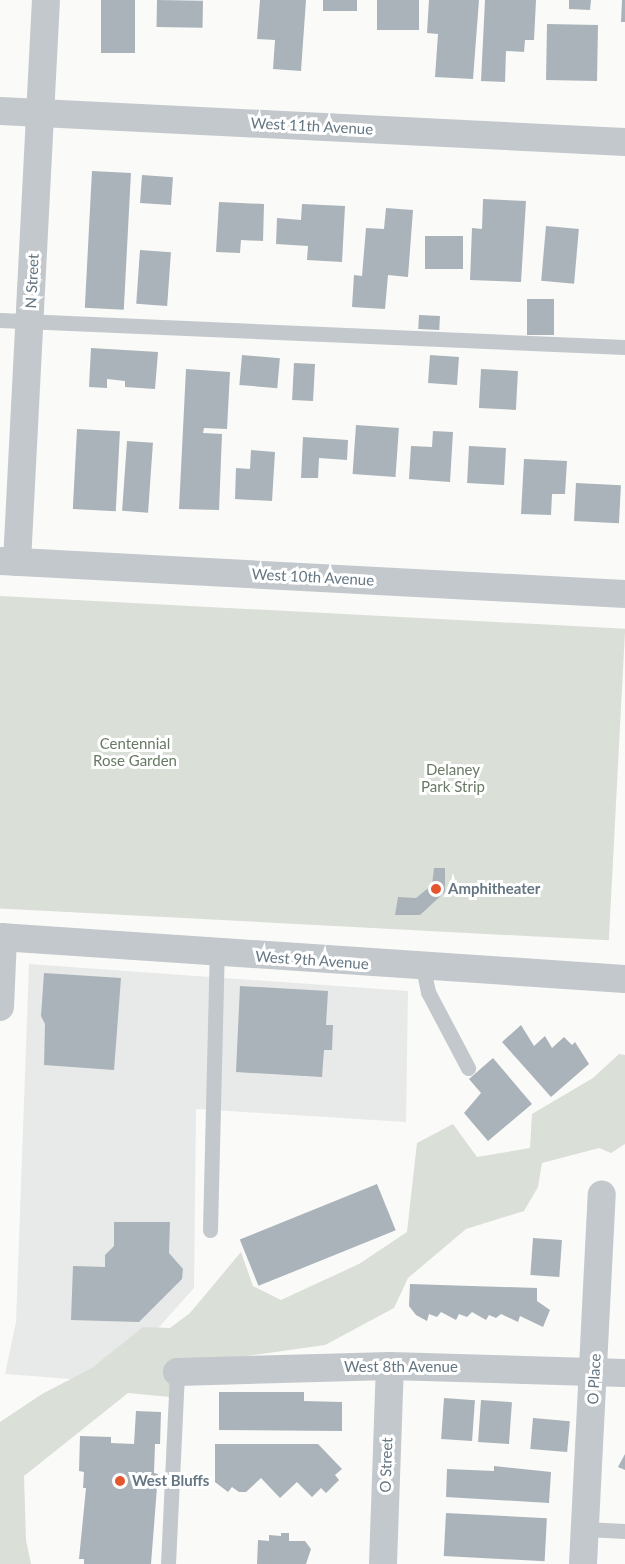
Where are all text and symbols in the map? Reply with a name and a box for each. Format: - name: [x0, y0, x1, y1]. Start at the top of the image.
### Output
- street label: West 11th Avenue: [250, 114, 374, 138]
- street label: N Street: [22, 253, 42, 309]
- street label: West 10th Avenue: [251, 565, 375, 589]
- park label: Centennial Rose Garden: [93, 734, 177, 769]
- park label: Delaney Park Strip: [421, 760, 485, 795]
- place label: Amphitheater: [448, 880, 540, 898]
- marker: Amphitheater: [429, 882, 443, 896]
- street label: West 9th Avenue: [254, 947, 370, 973]
- street label: O Place: [584, 1353, 604, 1405]
- street label: West 8th Avenue: [344, 1358, 458, 1376]
- street label: O Street: [376, 1437, 396, 1493]
- place label: West Bluffs: [132, 1472, 209, 1490]
- marker: West Bluffs: [113, 1474, 127, 1488]

